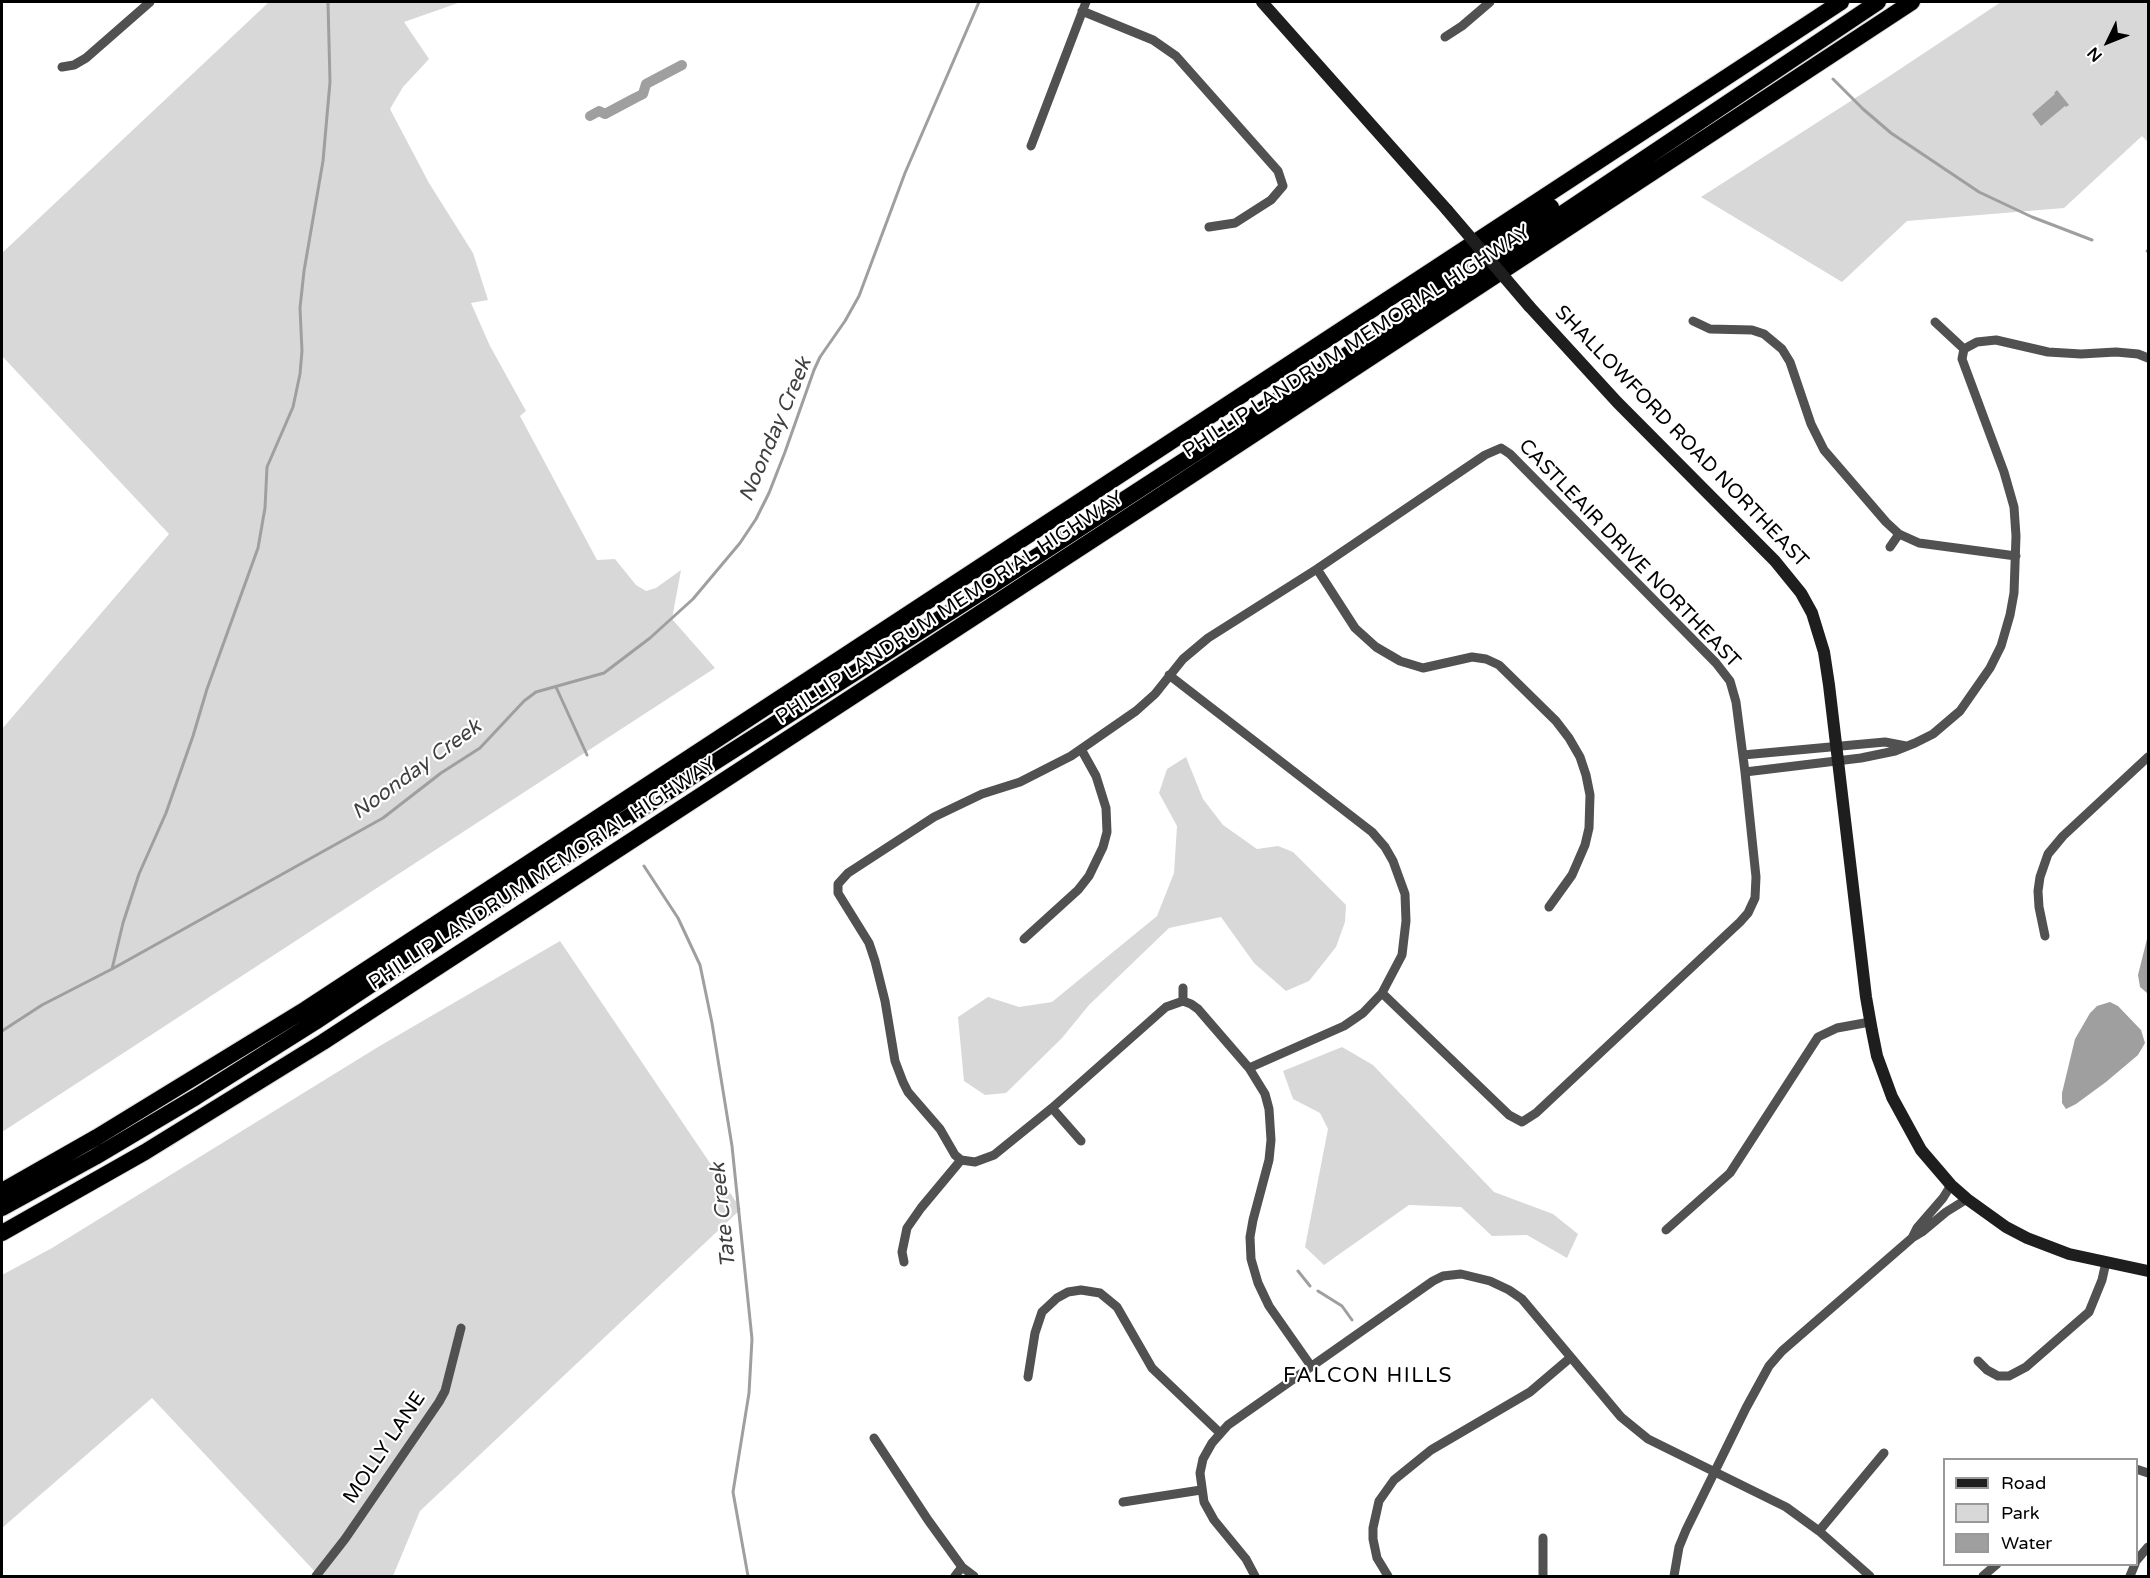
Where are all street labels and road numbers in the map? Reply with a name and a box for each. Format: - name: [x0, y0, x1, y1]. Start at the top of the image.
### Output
- street label: PHILLIP LANDRUM MEMORIAL HIGHWAY: [1179, 220, 1535, 464]
- street label: SHALLOWFORD ROAD NORTHEAST: [1549, 301, 1813, 573]
- street label: CASTLEAIR DRIVE NORTHEAST: [1513, 435, 1745, 673]
- street label: PHILLIP LANDRUM MEMORIAL HIGHWAY: [772, 486, 1128, 730]
- street label: PHILLIP LANDRUM MEMORIAL HIGHWAY: [365, 752, 721, 996]
- street label: MOLLY LANE: [339, 1388, 431, 1508]

